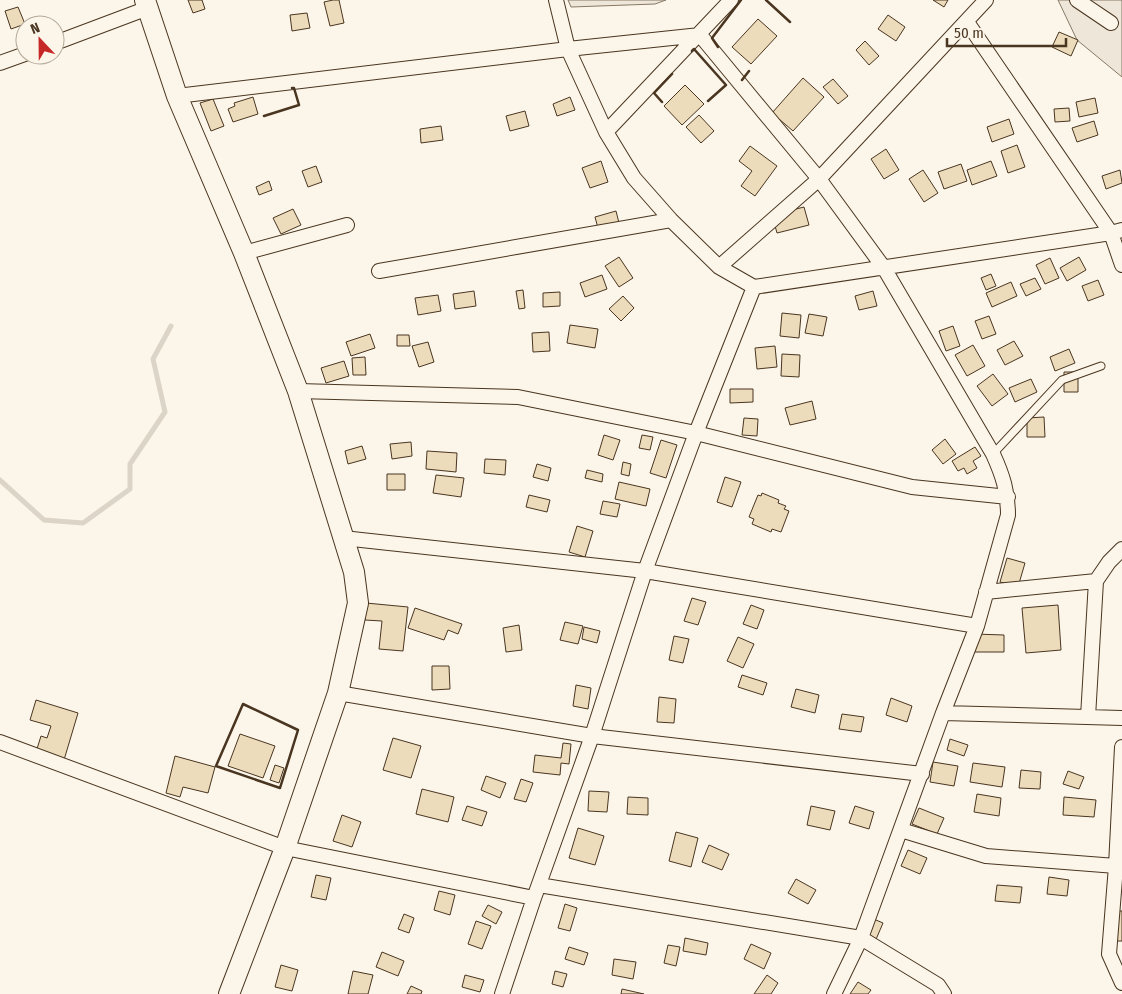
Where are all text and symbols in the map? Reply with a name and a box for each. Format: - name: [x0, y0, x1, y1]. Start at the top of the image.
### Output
- north arrow: [15, 15, 65, 65]
- scale bar: [947, 15, 1066, 47]
- text: N: [28, 19, 42, 38]
- text: 50 m: [954, 24, 984, 42]

